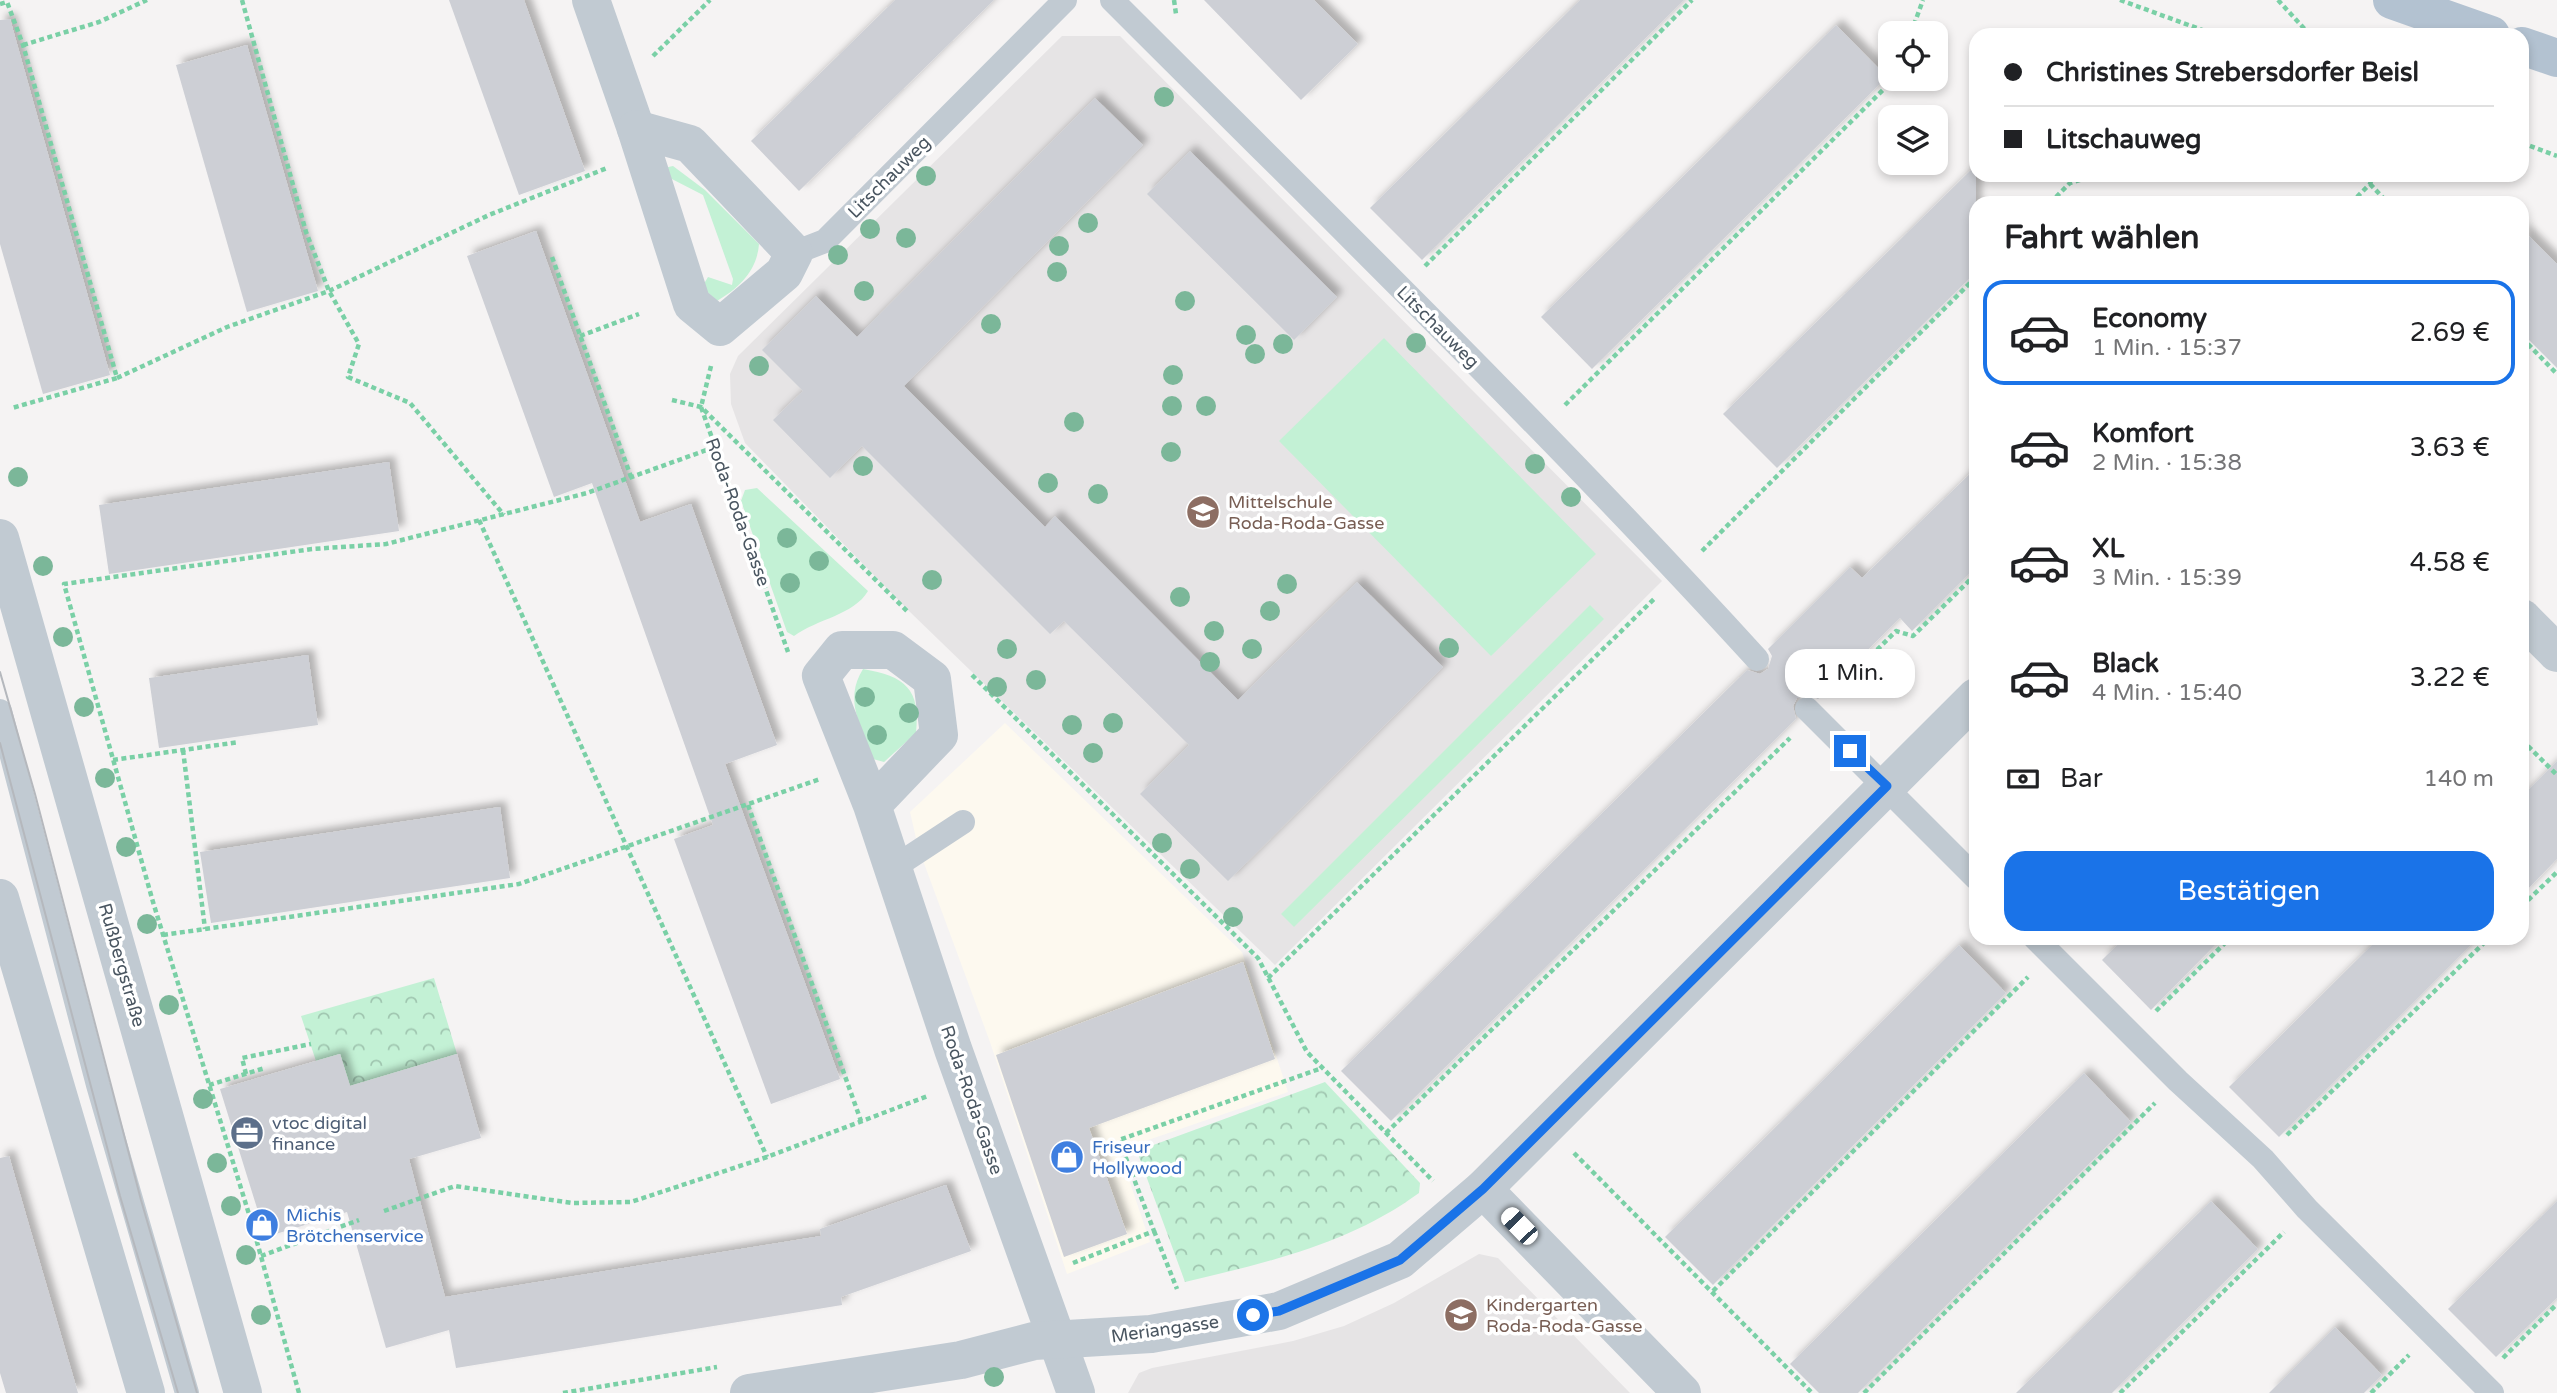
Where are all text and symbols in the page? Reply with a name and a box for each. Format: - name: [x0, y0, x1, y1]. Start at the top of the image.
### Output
- map controls: [1878, 21, 1948, 175]
- button: locate: [1878, 21, 1948, 91]
- text: Christines Strebersdorfer Beisl: [2046, 57, 2419, 88]
- button: layers: [1878, 105, 1948, 175]
- text: Litschauweg: [2046, 124, 2201, 155]
- street label: Litschauweg: [843, 131, 935, 223]
- text: Fahrt wählen: [2004, 219, 2200, 257]
- street label: Litschauweg: [1392, 281, 1484, 373]
- icon: car: [2008, 301, 2071, 364]
- text: Economy: [2092, 303, 2207, 334]
- text: 2.69 €: [2410, 317, 2490, 348]
- text: 1 Min. · 15:37: [2092, 334, 2242, 362]
- icon: car: [2008, 416, 2071, 479]
- text: Komfort: [2092, 418, 2194, 449]
- text: 3.63 €: [2410, 432, 2490, 463]
- street label: Roda-Roda-Gasse: [701, 435, 775, 589]
- text: 2 Min. · 15:38: [2092, 449, 2242, 477]
- place label: Mittelschule Roda-Roda-Gasse: [1228, 491, 1384, 534]
- school or university icon: Mittelschule Roda-Roda-Gasse: [1184, 493, 1222, 531]
- icon: car: [2008, 531, 2071, 594]
- text: XL: [2092, 533, 2124, 564]
- text: 4.58 €: [2410, 547, 2490, 578]
- text: 3 Min. · 15:39: [2092, 564, 2242, 592]
- icon: car: [2008, 646, 2071, 709]
- text: Black: [2092, 648, 2159, 679]
- callout: 1 Min.: [1785, 650, 1915, 698]
- text: 1 Min.: [1816, 659, 1884, 687]
- text: 3.22 €: [2410, 662, 2490, 693]
- text: 4 Min. · 15:40: [2092, 679, 2242, 707]
- route end: [1834, 735, 1866, 767]
- icon: cash: [2004, 760, 2042, 798]
- text: Bar: [2060, 763, 2103, 794]
- text: 140 m: [2424, 765, 2494, 793]
- button: Bestätigen: [2004, 851, 2494, 931]
- street label: Rußbergstraße: [94, 901, 150, 1029]
- street label: Roda-Roda-Gasse: [936, 1022, 1008, 1178]
- place label: vtoc digital finance: [272, 1112, 367, 1155]
- office icon: vtoc digital finance: [228, 1114, 266, 1152]
- place label: Friseur Hollywood: [1092, 1136, 1182, 1179]
- shop icon: Friseur Hollywood: [1048, 1138, 1086, 1176]
- place label: Michis Brötchenservice: [286, 1204, 424, 1247]
- car: [1497, 1204, 1542, 1248]
- shop icon: Michis Brötchenservice: [243, 1206, 281, 1244]
- place label: Kindergarten Roda-Roda-Gasse: [1486, 1294, 1642, 1337]
- school or university icon: Kindergarten Roda-Roda-Gasse: [1442, 1296, 1480, 1334]
- route start: [1237, 1299, 1269, 1331]
- street label: Meriangasse: [1110, 1311, 1220, 1347]

